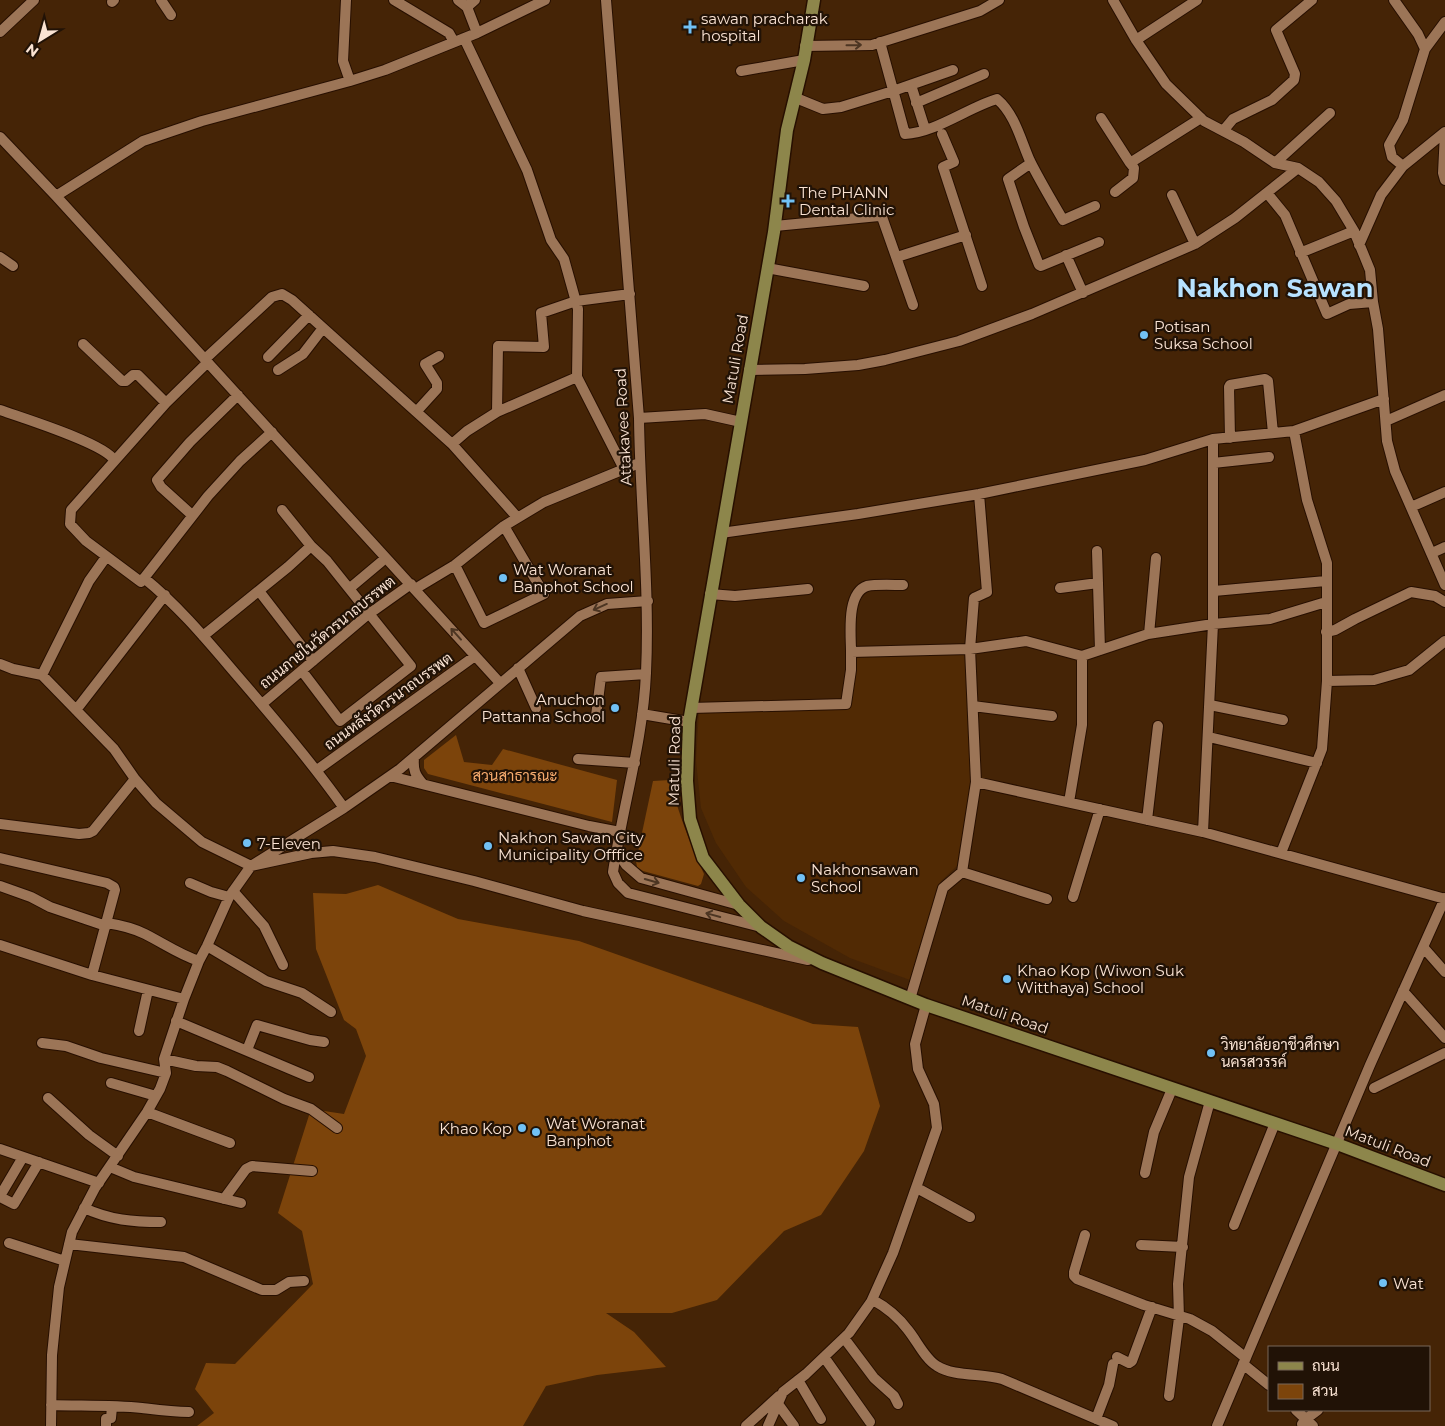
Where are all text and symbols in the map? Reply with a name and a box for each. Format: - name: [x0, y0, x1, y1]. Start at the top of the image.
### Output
- place label: sawan pracharak hospital: [701, 9, 828, 45]
- north arrow: [15, 15, 65, 65]
- marker: sawan pracharak hospital: [683, 20, 697, 34]
- text: N: [22, 40, 42, 61]
- one-way arrow: [845, 40, 861, 50]
- place label: The PHANN Dental Clinic: [799, 183, 895, 219]
- marker: The PHANN Dental Clinic: [781, 194, 795, 208]
- district label: Nakhon Sawan: [1177, 273, 1373, 303]
- street label: Matuli Road: [718, 313, 752, 405]
- place label: Potisan Suksa School: [1154, 317, 1253, 353]
- marker: Potisan Suksa School: [1138, 329, 1150, 341]
- street label: Attakavee Road: [610, 368, 636, 486]
- place label: Wat Woranat Banphot School: [513, 560, 634, 596]
- street label: ถนนภายในวัดวรนาถบรรพต: [255, 571, 399, 693]
- marker: Wat Woranat Banphot School: [497, 572, 509, 584]
- one-way arrow: [593, 603, 608, 613]
- one-way arrow: [450, 627, 461, 640]
- street label: ถนนหลังวัดวรนาถบรรพต: [320, 648, 456, 754]
- place label: Anuchon Pattanna School: [481, 690, 605, 726]
- marker: Anuchon Pattanna School: [609, 702, 621, 714]
- street label: Matuli Road: [664, 716, 684, 806]
- park label: สวนสาธารณะ: [472, 766, 558, 785]
- place label: Nakhon Sawan City Municipality Offfice: [498, 828, 644, 864]
- place label: 7-Eleven: [257, 834, 321, 853]
- marker: 7-Eleven: [241, 837, 253, 849]
- marker: Nakhon Sawan City Municipality Offfice: [482, 840, 494, 852]
- place label: Nakhonsawan School: [811, 860, 919, 896]
- marker: Nakhonsawan School: [795, 872, 807, 884]
- one-way arrow: [643, 876, 659, 886]
- one-way arrow: [706, 910, 722, 920]
- place label: Khao Kop (Wiwon Suk Witthaya) School: [1017, 961, 1184, 997]
- marker: Khao Kop (Wiwon Suk Witthaya) School: [1001, 973, 1013, 985]
- street label: Matuli Road: [959, 990, 1051, 1038]
- place label: วิทยาลัยอาชีวศึกษา นครสวรรค์: [1221, 1035, 1340, 1071]
- marker: วิทยาลัยอาชีวศึกษา นครสวรรค์: [1205, 1047, 1217, 1059]
- place label: Wat Woranat Banphot: [546, 1114, 645, 1150]
- place label: Khao Kop: [439, 1119, 512, 1138]
- street label: Matuli Road: [1342, 1121, 1434, 1171]
- marker: Khao Kop: [516, 1122, 528, 1134]
- marker: Wat Woranat Banphot: [530, 1126, 542, 1138]
- place label: Wat: [1393, 1274, 1424, 1293]
- marker: Wat: [1377, 1277, 1389, 1289]
- legend: [1268, 1346, 1430, 1411]
- text: ถนน: [1312, 1356, 1340, 1375]
- text: สวน: [1312, 1381, 1338, 1400]

